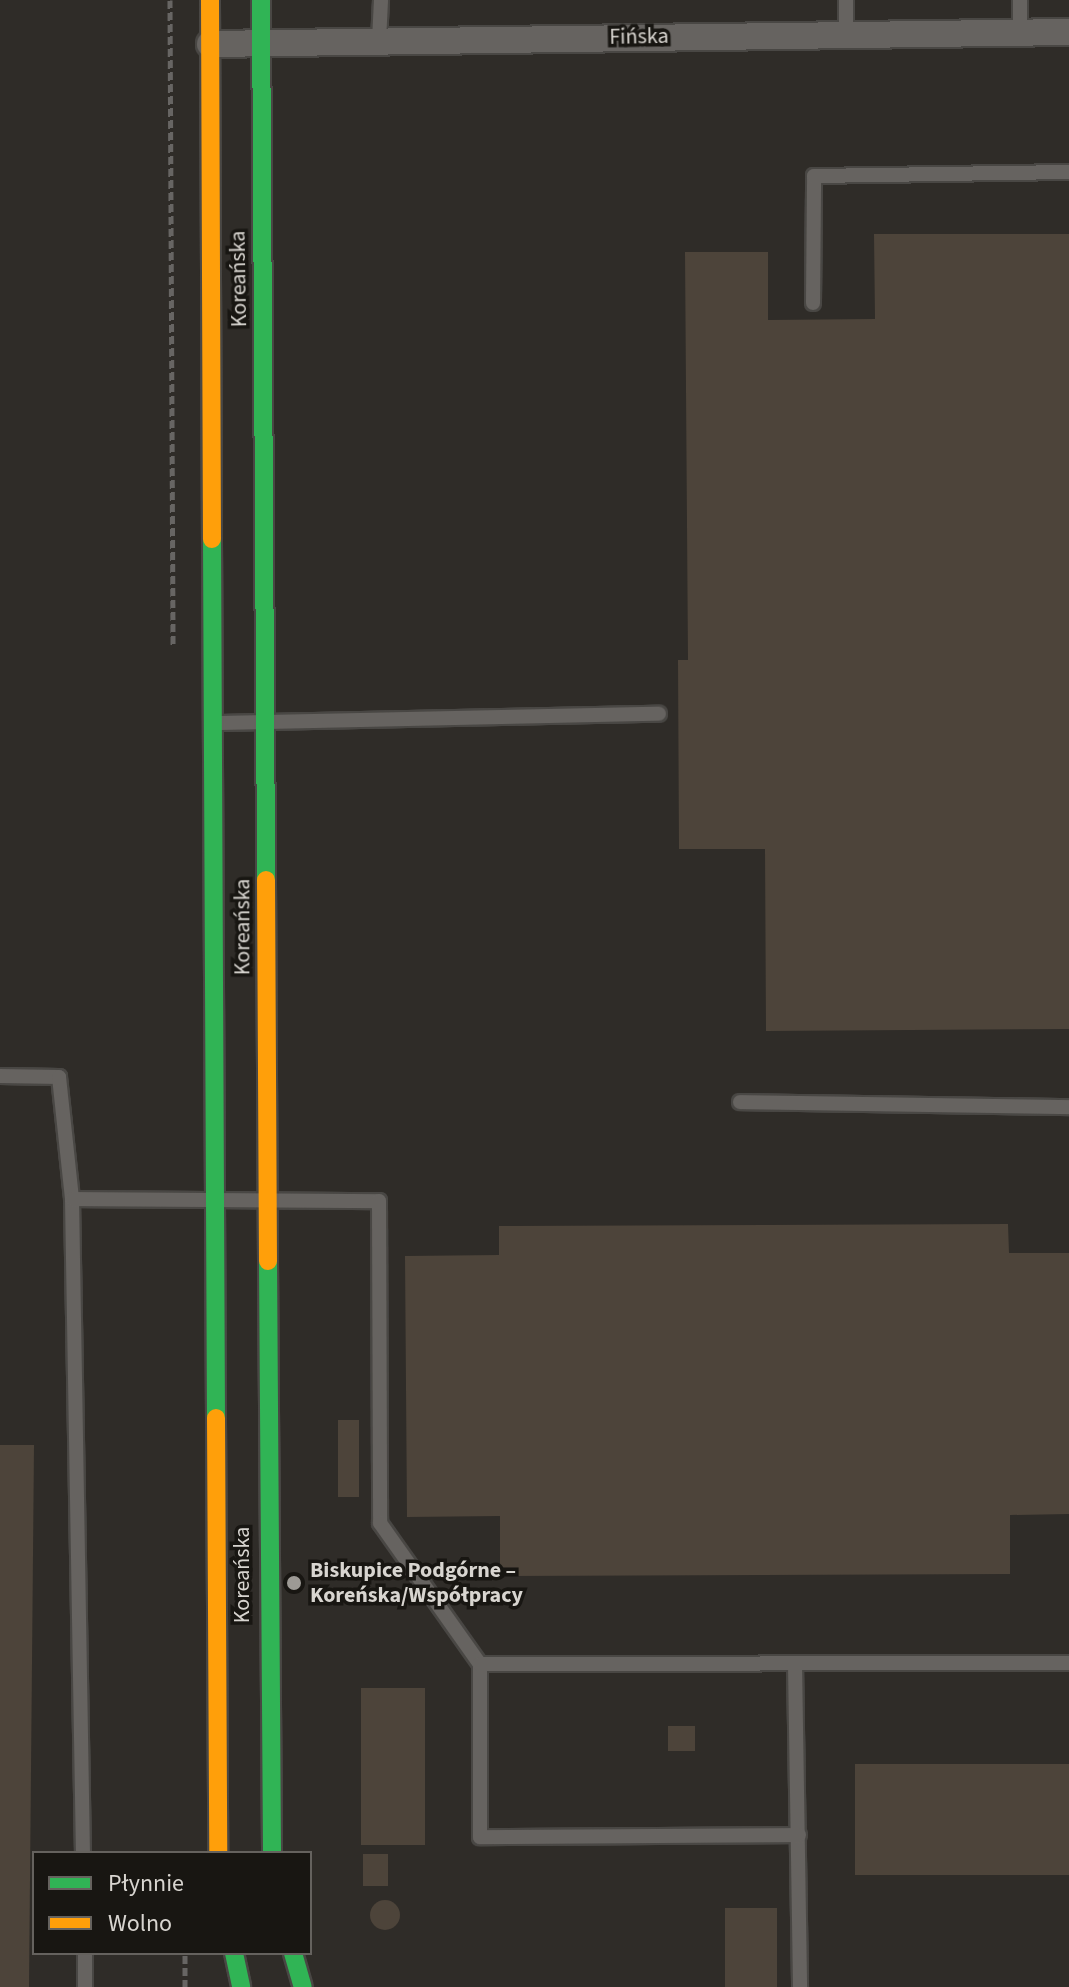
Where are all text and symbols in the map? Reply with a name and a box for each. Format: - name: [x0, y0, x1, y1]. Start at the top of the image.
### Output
- street label: Fińska: [609, 23, 669, 51]
- street label: Koreańska: [225, 230, 253, 328]
- street label: Koreańska: [230, 879, 256, 975]
- street label: Koreańska: [230, 1527, 256, 1623]
- place label: Biskupice Podgórne – Koreńska/Współpracy: [310, 1557, 523, 1608]
- marker: Biskupice Podgórne – Koreńska/Współpracy: [285, 1574, 303, 1592]
- legend: [32, 1851, 312, 1955]
- text: Płynnie: [108, 1866, 184, 1901]
- text: Wolno: [108, 1906, 172, 1941]

